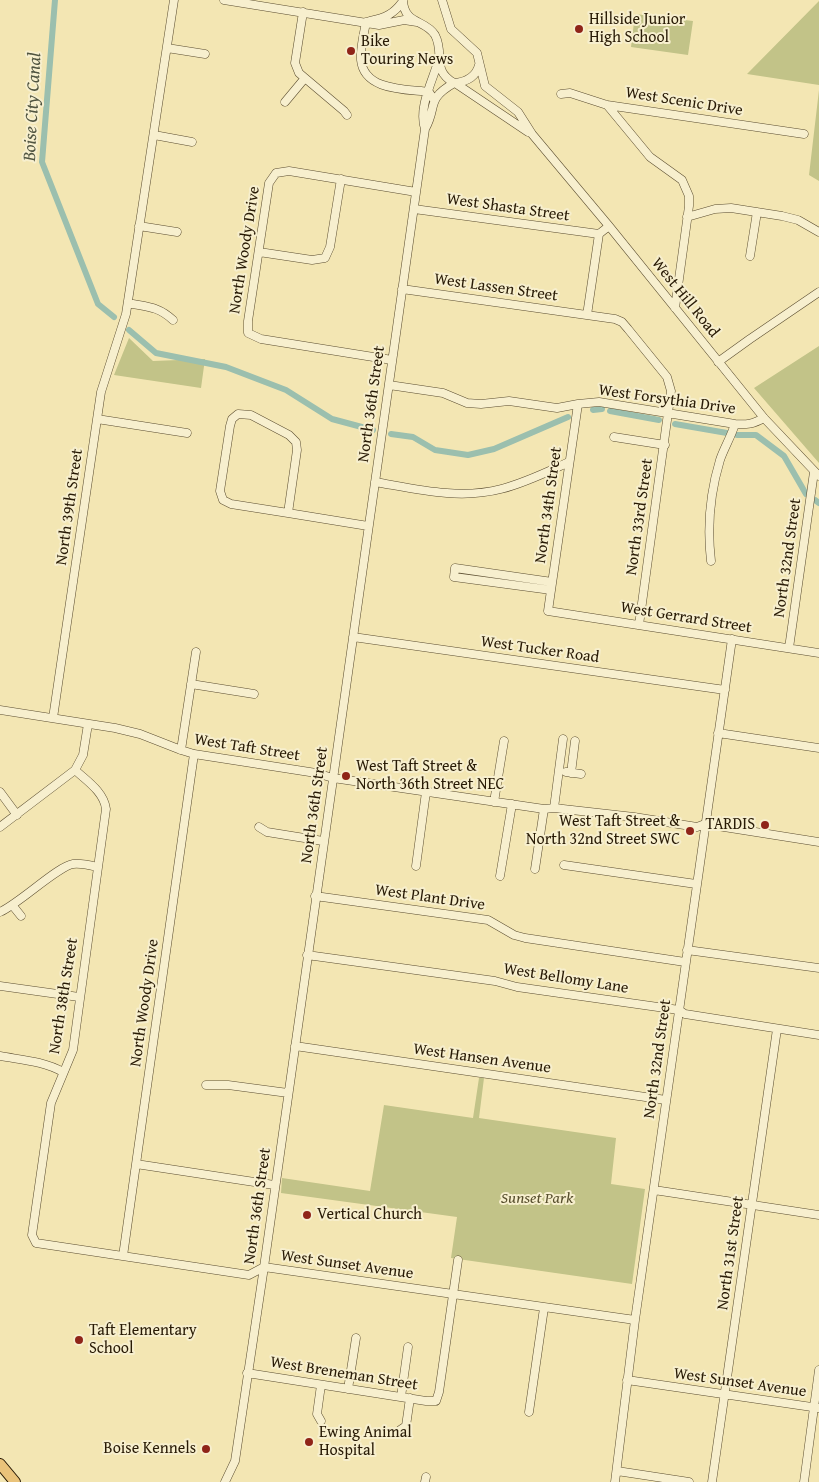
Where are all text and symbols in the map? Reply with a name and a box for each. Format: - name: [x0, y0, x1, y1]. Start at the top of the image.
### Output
- place label: Hillside Junior High School: [589, 10, 685, 48]
- marker: Hillside Junior High School: [573, 23, 585, 35]
- place label: Bike Touring News: [361, 32, 453, 70]
- marker: Bike Touring News: [345, 45, 357, 57]
- water label: Boise City Canal: [19, 52, 47, 162]
- street label: West Scenic Drive: [624, 83, 744, 121]
- street label: North Woody Drive: [225, 185, 265, 315]
- street label: West Shasta Street: [445, 190, 571, 226]
- street label: West Hill Road: [647, 254, 723, 342]
- street label: West Lassen Street: [433, 270, 559, 306]
- street label: North 36th Street: [354, 345, 390, 463]
- street label: West Forsythia Drive: [597, 381, 737, 419]
- street label: North 34th Street: [531, 446, 567, 564]
- street label: North 39th Street: [52, 448, 88, 566]
- street label: North 33rd Street: [622, 457, 658, 577]
- street label: North 32nd Street: [770, 497, 806, 619]
- street label: West Gerrard Street: [619, 598, 753, 638]
- street label: West Tucker Road: [480, 632, 600, 668]
- street label: West Taft Street: [193, 730, 301, 766]
- street label: North 36th Street: [297, 746, 333, 864]
- place label: West Taft Street & North 36th Street NEC: [356, 757, 504, 795]
- marker: West Taft Street & North 36th Street NEC: [340, 770, 352, 782]
- place label: West Taft Street & North 32nd Street SWC: [526, 812, 680, 850]
- place label: TARDIS: [706, 815, 755, 835]
- marker: TARDIS: [759, 819, 771, 831]
- marker: West Taft Street & North 32nd Street SWC: [684, 825, 696, 837]
- street label: West Plant Drive: [374, 881, 486, 915]
- street label: North 38th Street: [45, 937, 83, 1055]
- street label: North Woody Drive: [127, 938, 163, 1068]
- street label: West Bellomy Lane: [502, 960, 630, 998]
- street label: North 32nd Street: [640, 998, 676, 1120]
- street label: West Hansen Avenue: [412, 1040, 552, 1078]
- street label: North 36th Street: [240, 1147, 276, 1265]
- park label: Sunset Park: [501, 1189, 573, 1209]
- street label: North 31st Street: [714, 1195, 748, 1311]
- place label: Vertical Church: [317, 1205, 422, 1225]
- marker: Vertical Church: [301, 1209, 313, 1221]
- street label: West Sunset Avenue: [279, 1246, 415, 1284]
- place label: Taft Elementary School: [89, 1321, 197, 1359]
- marker: Taft Elementary School: [73, 1334, 85, 1346]
- street label: West Breneman Street: [269, 1353, 419, 1395]
- street label: West Sunset Avenue: [672, 1364, 808, 1402]
- place label: Ewing Animal Hospital: [319, 1423, 412, 1461]
- marker: Ewing Animal Hospital: [303, 1436, 315, 1448]
- place label: Boise Kennels: [104, 1439, 196, 1459]
- marker: Boise Kennels: [200, 1443, 212, 1455]

